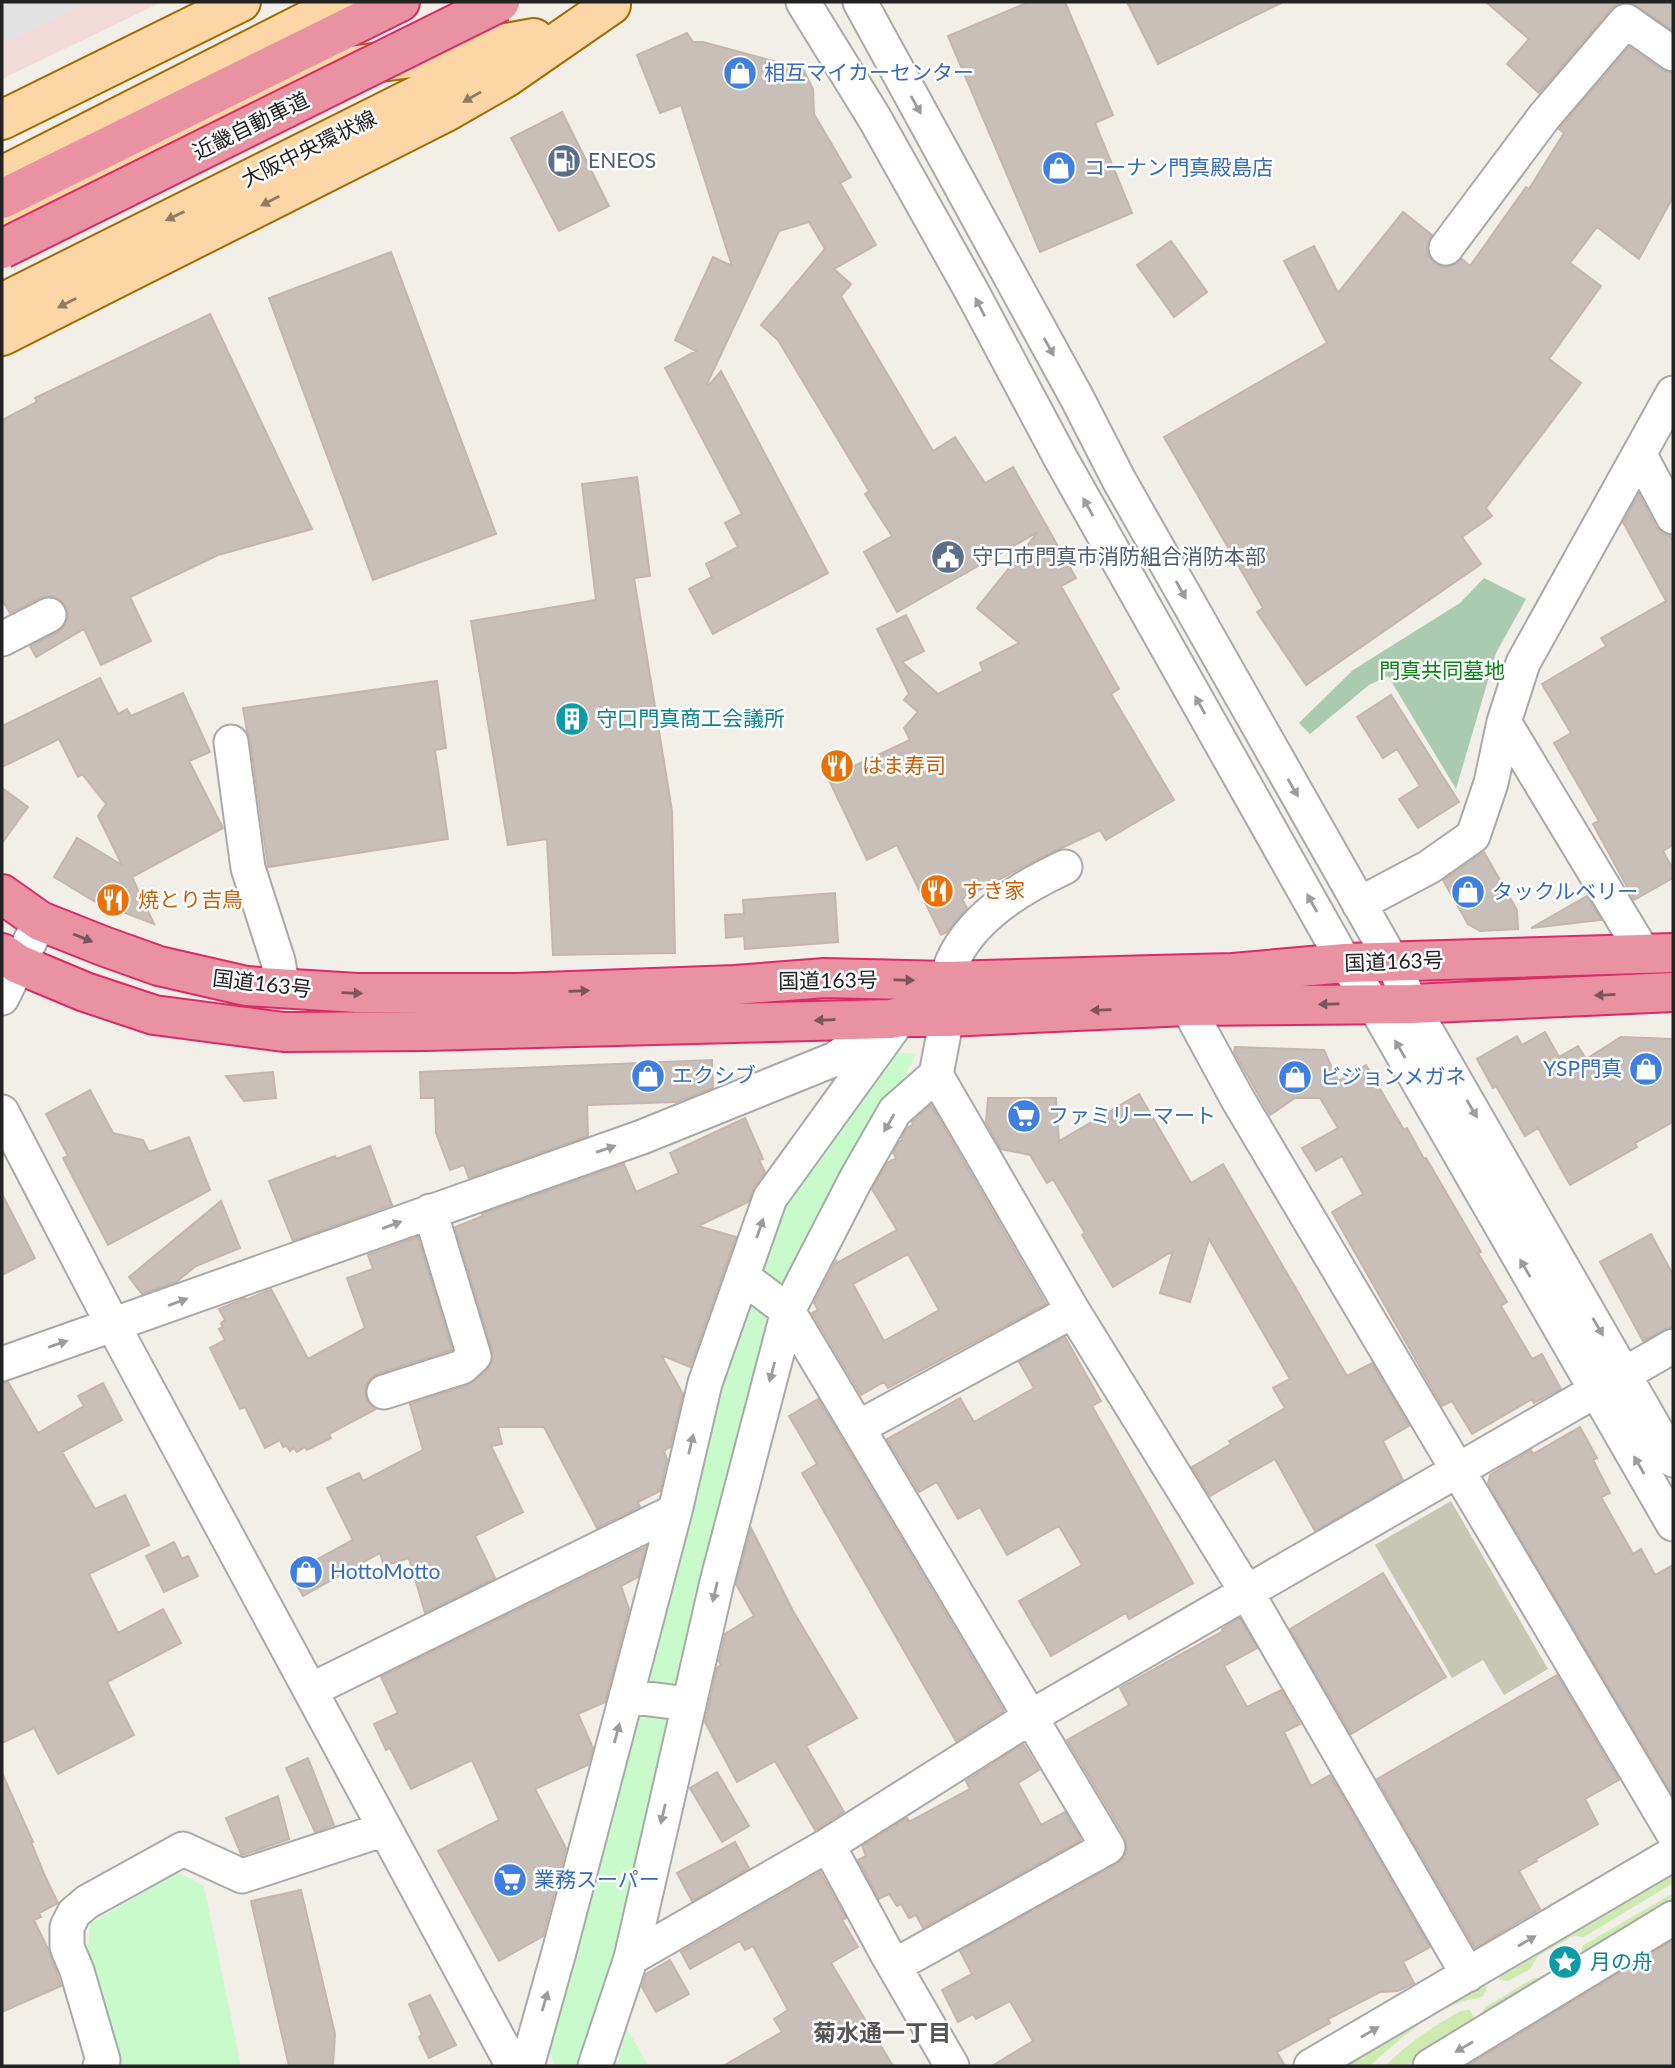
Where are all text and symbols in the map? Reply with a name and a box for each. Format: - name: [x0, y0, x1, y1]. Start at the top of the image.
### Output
- shop icon: 相互マイカーセンター: [721, 54, 759, 92]
- place label: 相互マイカーセンター: [764, 59, 974, 84]
- street label: 近畿自動車道: [188, 86, 312, 164]
- one-way arrow: [463, 91, 482, 103]
- one-way arrow: [910, 95, 922, 114]
- street label: 大阪中央環状線: [237, 104, 380, 191]
- fuel station icon: ENEOS: [545, 142, 583, 180]
- place label: ENEOS: [588, 147, 656, 172]
- shop icon: コーナン門真殿島店: [1040, 149, 1078, 187]
- place label: コーナン門真殿島店: [1084, 154, 1273, 179]
- one-way arrow: [260, 195, 280, 206]
- one-way arrow: [165, 211, 185, 222]
- one-way arrow: [975, 297, 986, 317]
- one-way arrow: [57, 298, 77, 309]
- one-way arrow: [1043, 338, 1055, 357]
- one-way arrow: [1082, 498, 1094, 517]
- public building icon: 守口市門真市消防組合消防本部: [929, 538, 967, 576]
- place label: 守口市門真市消防組合消防本部: [972, 543, 1266, 568]
- one-way arrow: [1175, 581, 1187, 600]
- park label: 門真共同墓地: [1379, 657, 1505, 682]
- one-way arrow: [1194, 696, 1206, 715]
- building icon: 守口門真商工会議所: [553, 700, 591, 738]
- place label: 守口門真商工会議所: [596, 705, 785, 730]
- restaurant icon: はま寿司: [818, 747, 856, 785]
- place label: はま寿司: [862, 752, 946, 777]
- one-way arrow: [1287, 779, 1299, 798]
- restaurant icon: すき家: [918, 872, 956, 910]
- shop icon: タックルベリー: [1449, 873, 1487, 911]
- place label: すき家: [962, 877, 1025, 902]
- place label: タックルベリー: [1492, 878, 1638, 903]
- restaurant icon: 焼とり吉鳥: [94, 881, 132, 919]
- place label: 焼とり吉鳥: [138, 886, 243, 911]
- one-way arrow: [1306, 894, 1318, 913]
- one-way arrow: [72, 933, 93, 944]
- street label: 国道163号: [1344, 946, 1444, 975]
- street label: 国道163号: [211, 964, 313, 1001]
- street label: 国道163号: [778, 966, 878, 993]
- one-way arrow: [894, 974, 916, 986]
- one-way arrow: [568, 985, 590, 996]
- one-way arrow: [341, 987, 363, 998]
- one-way arrow: [1594, 990, 1616, 1001]
- one-way arrow: [1318, 998, 1340, 1010]
- one-way arrow: [1090, 1005, 1112, 1016]
- one-way arrow: [814, 1015, 836, 1026]
- one-way arrow: [1394, 1040, 1406, 1059]
- shop icon: YSP門真: [1627, 1050, 1665, 1088]
- place label: YSP門真: [1543, 1055, 1622, 1080]
- shop icon: エクシブ: [629, 1057, 667, 1095]
- shop icon: ビジョンメガネ: [1276, 1058, 1314, 1096]
- place label: エクシブ: [672, 1062, 756, 1087]
- place label: ビジョンメガネ: [1320, 1063, 1466, 1088]
- supermarket icon: ファミリーマート: [1005, 1097, 1043, 1135]
- one-way arrow: [1465, 1099, 1477, 1119]
- place label: ファミリーマート: [1048, 1102, 1216, 1127]
- one-way arrow: [882, 1113, 895, 1132]
- one-way arrow: [596, 1143, 617, 1154]
- one-way arrow: [755, 1217, 766, 1238]
- one-way arrow: [381, 1219, 402, 1230]
- one-way arrow: [1519, 1258, 1531, 1278]
- one-way arrow: [167, 1296, 188, 1307]
- one-way arrow: [1591, 1318, 1604, 1337]
- one-way arrow: [47, 1339, 68, 1350]
- one-way arrow: [766, 1361, 777, 1383]
- one-way arrow: [685, 1433, 696, 1455]
- one-way arrow: [1633, 1455, 1645, 1475]
- shop icon: HottoMotto: [287, 1553, 325, 1591]
- place label: HottoMotto: [330, 1558, 440, 1583]
- one-way arrow: [709, 1581, 720, 1603]
- one-way arrow: [612, 1722, 623, 1744]
- one-way arrow: [658, 1803, 669, 1825]
- supermarket icon: 業務スーパー: [491, 1861, 529, 1899]
- place label: 業務スーパー: [534, 1866, 660, 1891]
- one-way arrow: [1517, 1935, 1536, 1947]
- place icon: 月の舟: [1546, 1943, 1584, 1981]
- place label: 月の舟: [1590, 1948, 1653, 1973]
- one-way arrow: [541, 1990, 551, 2011]
- district label: 菊水通一丁目: [813, 2018, 951, 2046]
- one-way arrow: [1361, 2026, 1380, 2038]
- one-way arrow: [1454, 2041, 1473, 2053]

